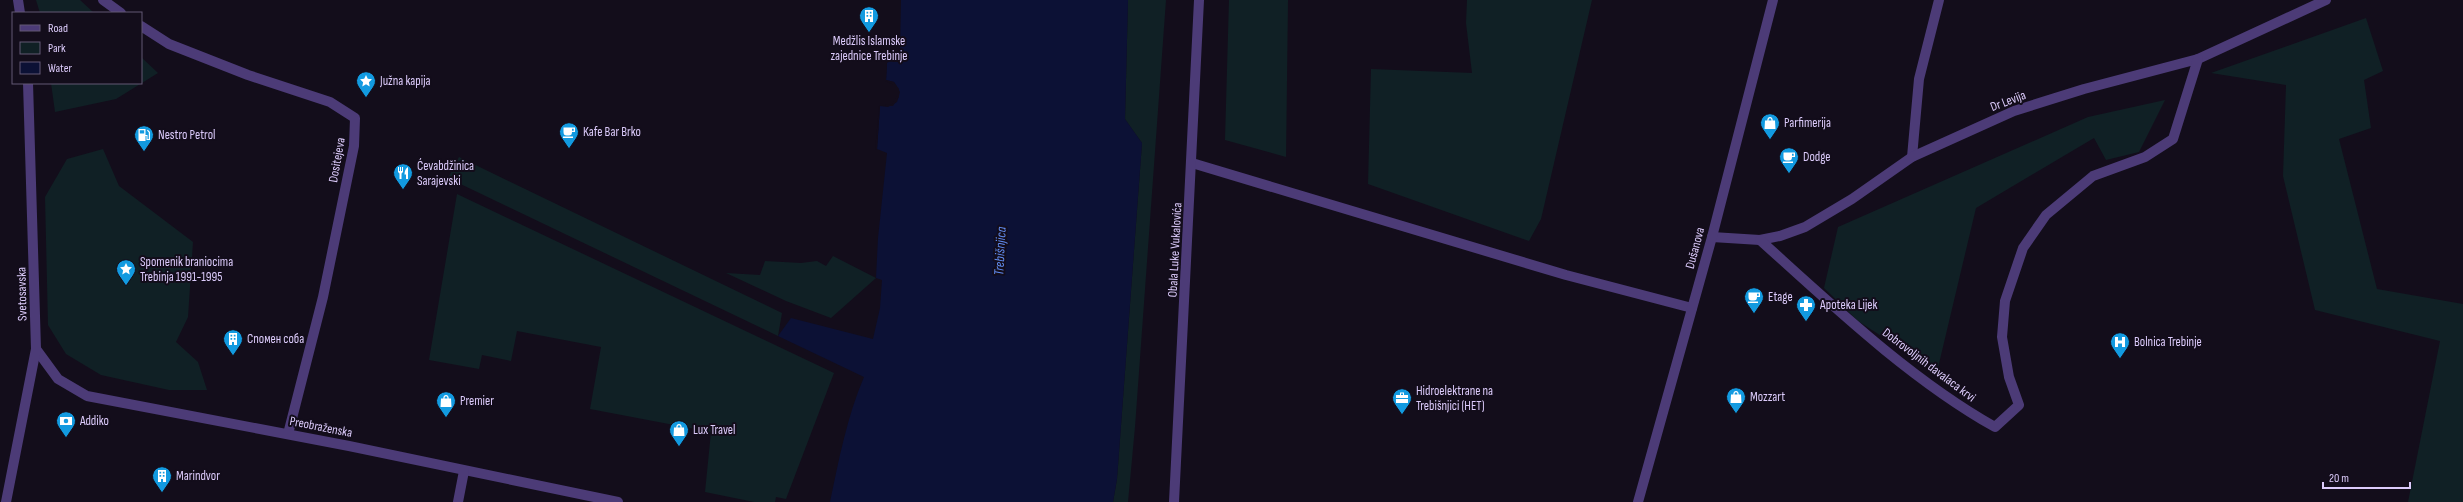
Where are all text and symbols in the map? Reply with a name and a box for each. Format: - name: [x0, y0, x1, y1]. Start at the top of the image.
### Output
- building icon: Medžlis Islamske zajednice Trebinje: [858, 5, 880, 33]
- legend: [12, 12, 142, 84]
- text: Road: [48, 21, 68, 36]
- place label: Medžlis Islamske zajednice Trebinje: [830, 33, 908, 64]
- text: Park: [48, 41, 66, 56]
- text: Water: [48, 61, 72, 76]
- place icon: Južna kapija: [355, 70, 377, 98]
- place label: Južna kapija: [379, 73, 431, 89]
- street label: Dr Levija: [1988, 87, 2028, 115]
- shop icon: Parfimerija: [1759, 112, 1781, 140]
- place label: Parfimerija: [1784, 115, 1831, 131]
- cafe icon: Kafe Bar Brko: [558, 121, 580, 149]
- fuel station icon: Nestro Petrol: [133, 124, 155, 152]
- place label: Kafe Bar Brko: [583, 124, 641, 140]
- place label: Nestro Petrol: [158, 127, 215, 143]
- street label: Dositejeva: [325, 136, 349, 184]
- cafe icon: Dodge: [1778, 146, 1800, 174]
- place label: Dodge: [1803, 149, 1831, 165]
- place label: Ćevabdžinica Sarajevski: [417, 158, 474, 189]
- restaurant icon: Ćevabdžinica Sarajevski: [392, 162, 414, 190]
- street label: Obala Luke Vukalovića: [1165, 202, 1185, 298]
- water label: Trebišnjica: [990, 226, 1010, 276]
- street label: Dušanova: [1682, 226, 1708, 270]
- place label: Spomenik braniocima Trebinja 1991-1995: [140, 254, 233, 285]
- place icon: Spomenik braniocima Trebinja 1991-1995: [115, 258, 137, 286]
- street label: Svetosavska: [14, 267, 30, 321]
- cafe icon: Etage: [1743, 286, 1765, 314]
- place label: Etage: [1768, 289, 1793, 305]
- pharmacy icon: Apoteka Lijek: [1795, 294, 1817, 322]
- place label: Apoteka Lijek: [1819, 297, 1877, 313]
- street label: Dobrovoljnih davalaca krvi: [1879, 325, 1979, 405]
- building icon: Спомен соба: [222, 328, 244, 356]
- place label: Спомен соба: [247, 331, 304, 347]
- hospital icon: Bolnica Trebinje: [2109, 331, 2131, 359]
- place label: Bolnica Trebinje: [2134, 334, 2202, 350]
- place label: Hidroelektrane na Trebišnjici (HET): [1416, 383, 1493, 414]
- shop icon: Mozzart: [1725, 386, 1747, 414]
- office icon: Hidroelektrane na Trebišnjici (HET): [1391, 387, 1413, 415]
- place label: Mozzart: [1750, 389, 1785, 405]
- shop icon: Premier: [435, 390, 457, 418]
- place label: Premier: [460, 393, 494, 409]
- bank icon: Addiko: [55, 410, 77, 438]
- place label: Addiko: [79, 413, 109, 429]
- street label: Preobraženska: [288, 413, 354, 441]
- shop icon: Lux Travel: [668, 419, 690, 447]
- place label: Lux Travel: [693, 422, 736, 438]
- scale bar: [2323, 464, 2410, 490]
- building icon: Marindvor: [151, 465, 173, 493]
- place label: Marindvor: [176, 468, 220, 484]
- text: 20 m: [2329, 471, 2349, 486]

